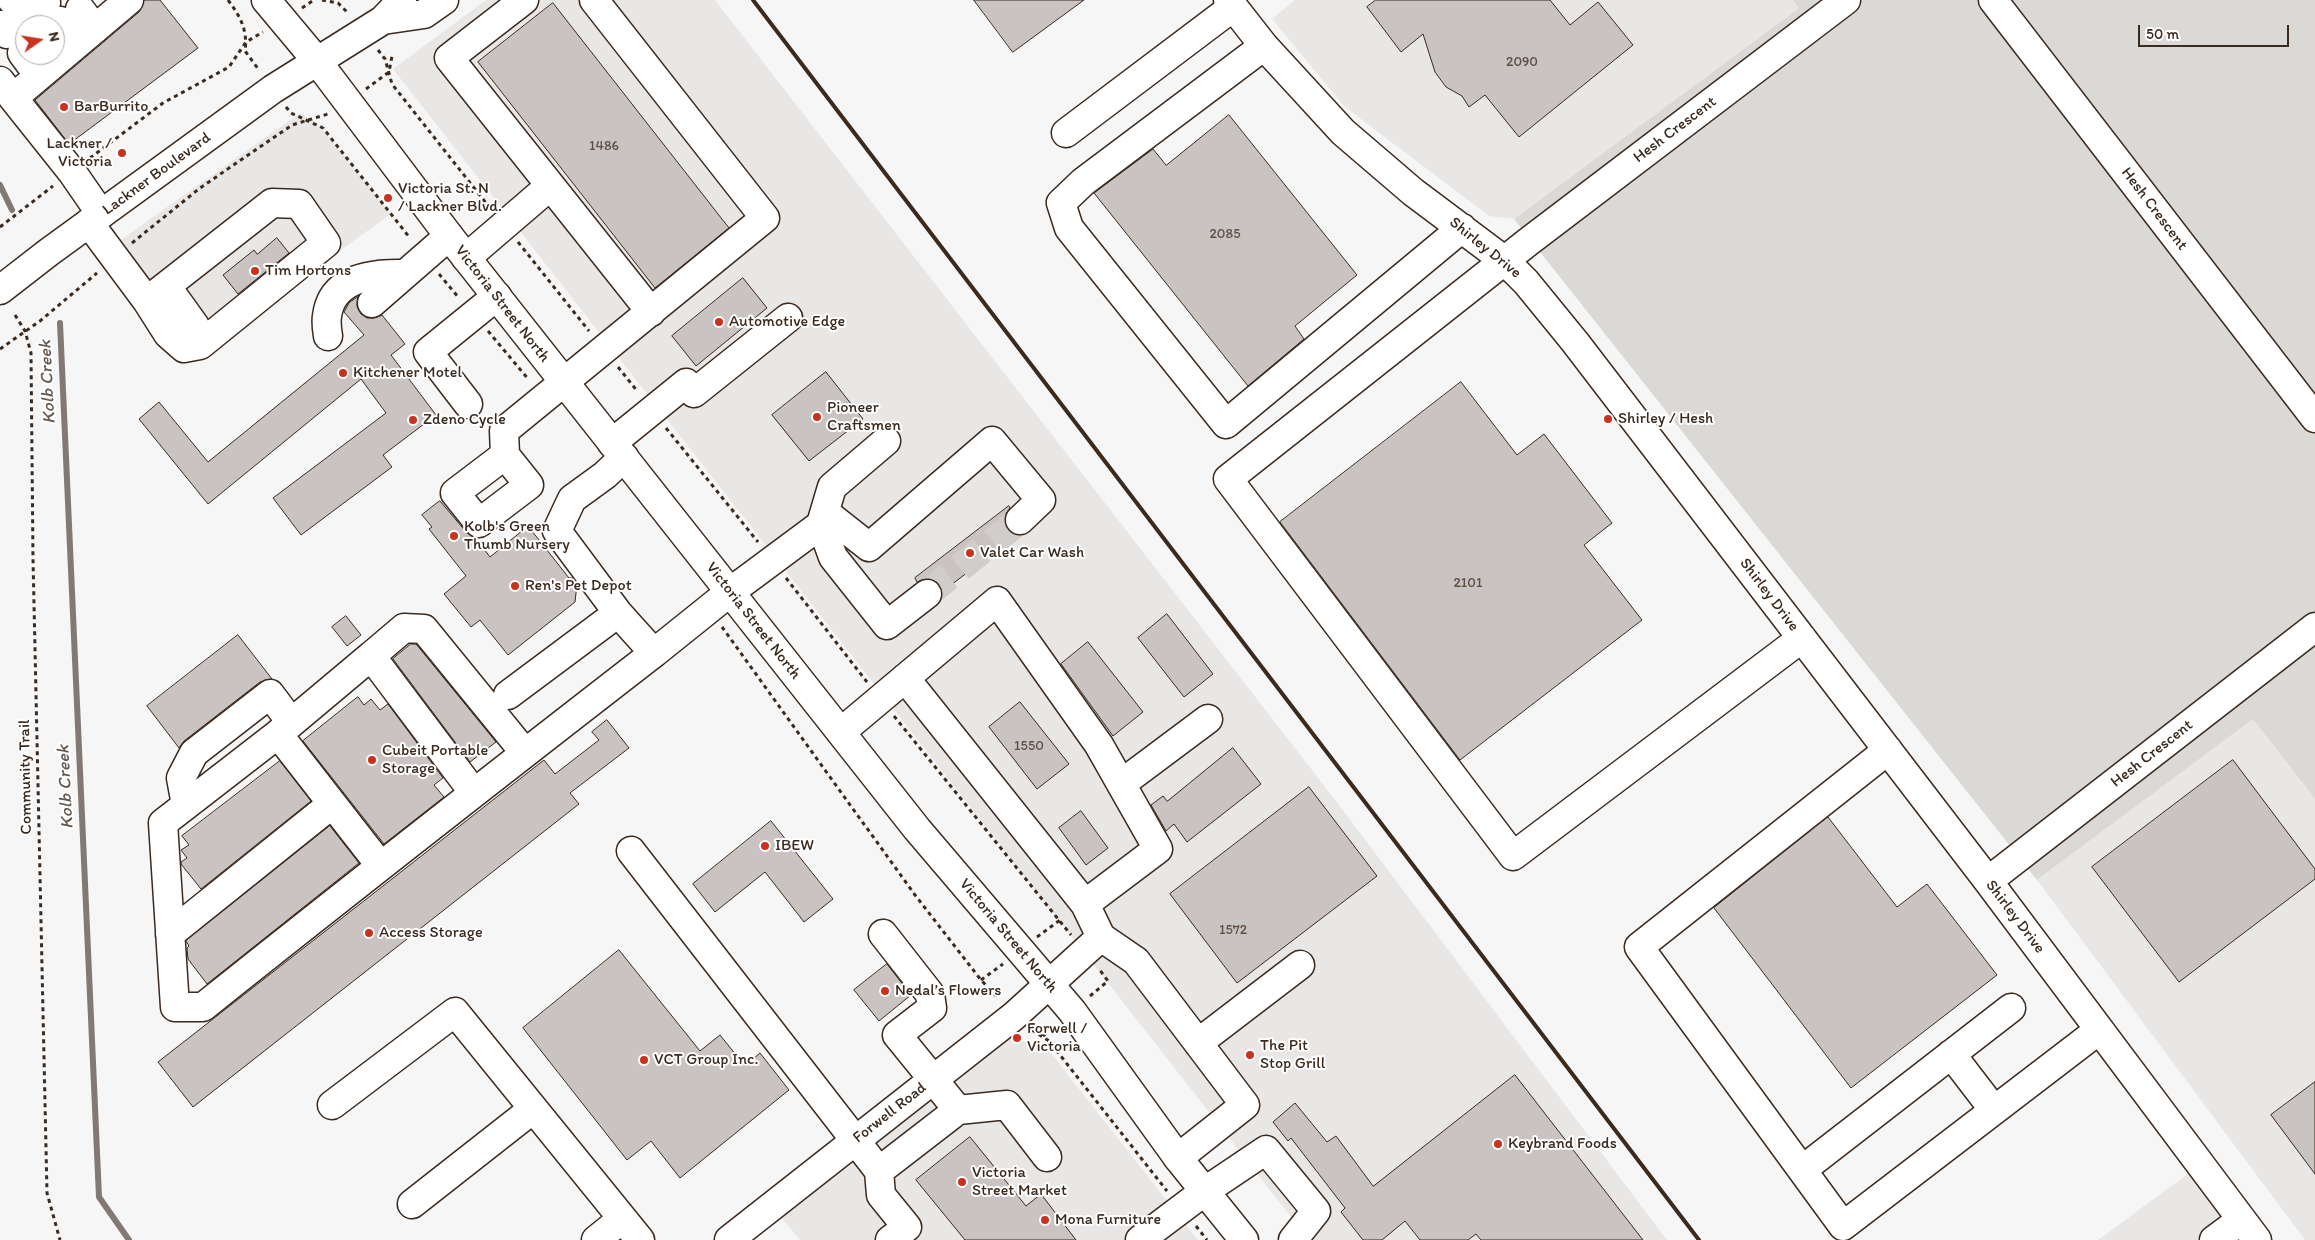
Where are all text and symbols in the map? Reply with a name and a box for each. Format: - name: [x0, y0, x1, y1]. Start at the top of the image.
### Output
- north arrow: [15, 15, 65, 65]
- scale bar: [2140, 15, 2291, 47]
- text: 50 m: [2146, 25, 2179, 43]
- text: N: [45, 30, 63, 43]
- house number: 2090: [1506, 54, 1538, 70]
- street label: Hesh Crescent: [1630, 93, 1720, 167]
- place label: BarBurrito: [74, 97, 149, 117]
- marker: BarBurrito: [58, 101, 70, 113]
- street label: Lackner Boulevard: [99, 128, 215, 220]
- place label: Lackner / Victoria: [47, 134, 112, 172]
- house number: 1486: [589, 138, 619, 154]
- marker: Lackner / Victoria: [116, 147, 128, 159]
- street label: Hesh Crescent: [2117, 164, 2191, 254]
- place label: Victoria St. N / Lackner Blvd.: [398, 179, 502, 217]
- marker: Victoria St. N / Lackner Blvd.: [382, 192, 394, 204]
- street label: Shirley Drive: [1445, 213, 1525, 283]
- house number: 2085: [1209, 226, 1241, 242]
- street label: Victoria Street North: [450, 242, 554, 366]
- place label: Tim Hortons: [265, 261, 351, 281]
- marker: Tim Hortons: [249, 265, 261, 277]
- place label: Automotive Edge: [729, 312, 845, 332]
- marker: Automotive Edge: [713, 316, 725, 328]
- water label: Kolb Creek: [35, 339, 61, 425]
- place label: Kitchener Motel: [353, 363, 462, 383]
- marker: Kitchener Motel: [337, 367, 349, 379]
- place label: Pioneer Craftsmen: [827, 398, 901, 436]
- place label: Shirley / Hesh: [1618, 409, 1713, 429]
- place label: Zdeno Cycle: [423, 410, 506, 430]
- marker: Pioneer Craftsmen: [811, 411, 823, 423]
- marker: Shirley / Hesh: [1602, 413, 1614, 425]
- marker: Zdeno Cycle: [407, 414, 419, 426]
- place label: Kolb's Green Thumb Nursery: [464, 517, 570, 555]
- marker: Kolb's Green Thumb Nursery: [448, 530, 460, 542]
- place label: Valet Car Wash: [980, 543, 1084, 563]
- marker: Valet Car Wash: [964, 547, 976, 559]
- street label: Shirley Drive: [1735, 554, 1803, 636]
- street label: Victoria Street North: [701, 559, 805, 683]
- house number: 2101: [1454, 575, 1482, 591]
- place label: Ren's Pet Depot: [525, 576, 632, 596]
- marker: Ren's Pet Depot: [509, 580, 521, 592]
- street label: Hesh Crescent: [2107, 716, 2197, 792]
- street label: Community Trail: [15, 719, 37, 835]
- house number: 1550: [1014, 738, 1044, 754]
- place label: Cubeit Portable Storage: [382, 741, 488, 779]
- water label: Kolb Creek: [53, 744, 79, 830]
- marker: Cubeit Portable Storage: [366, 754, 378, 766]
- place label: IBEW: [775, 836, 814, 856]
- marker: IBEW: [759, 840, 771, 852]
- street label: Victoria Street North: [955, 875, 1061, 997]
- street label: Shirley Drive: [1981, 876, 2049, 958]
- house number: 1572: [1219, 922, 1247, 938]
- place label: Access Storage: [379, 923, 483, 943]
- marker: Access Storage: [363, 927, 375, 939]
- place label: Nedal’s Flowers: [895, 981, 1001, 1001]
- marker: Nedal’s Flowers: [879, 985, 891, 997]
- place label: Forwell / Victoria: [1027, 1019, 1087, 1057]
- marker: Forwell / Victoria: [1011, 1032, 1023, 1044]
- place label: The Pit Stop Grill: [1260, 1036, 1325, 1074]
- marker: The Pit Stop Grill: [1244, 1049, 1256, 1061]
- place label: VCT Group Inc.: [654, 1050, 758, 1070]
- marker: VCT Group Inc.: [638, 1054, 650, 1066]
- street label: Forwell Road: [849, 1078, 931, 1148]
- place label: Keybrand Foods: [1508, 1134, 1617, 1154]
- marker: Keybrand Foods: [1492, 1138, 1504, 1150]
- place label: Victoria Street Market: [972, 1163, 1067, 1201]
- marker: Victoria Street Market: [956, 1176, 968, 1188]
- place label: Mona Furniture: [1055, 1210, 1161, 1230]
- marker: Mona Furniture: [1039, 1214, 1051, 1226]

